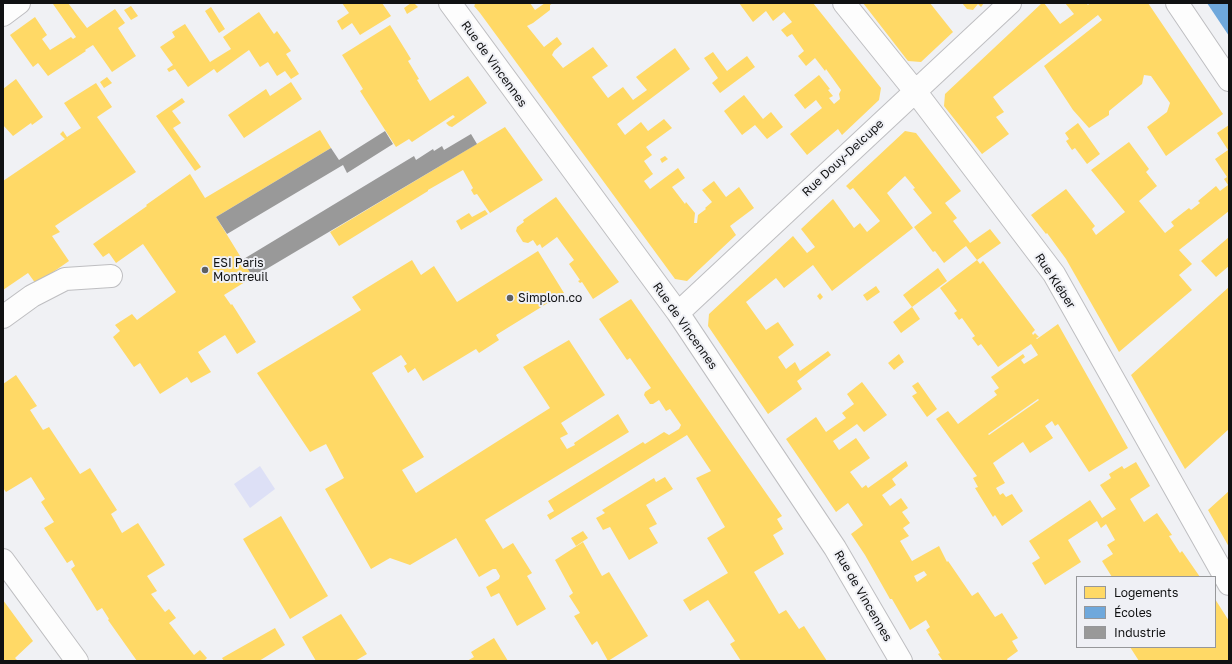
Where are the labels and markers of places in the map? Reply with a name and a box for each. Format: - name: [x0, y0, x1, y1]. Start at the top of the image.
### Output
- place label: ESI Paris Montreuil: [213, 256, 268, 284]
- marker: ESI Paris Montreuil: [200, 265, 210, 275]
- place label: Simplon.co: [518, 291, 582, 305]
- marker: Simplon.co: [505, 293, 515, 303]

